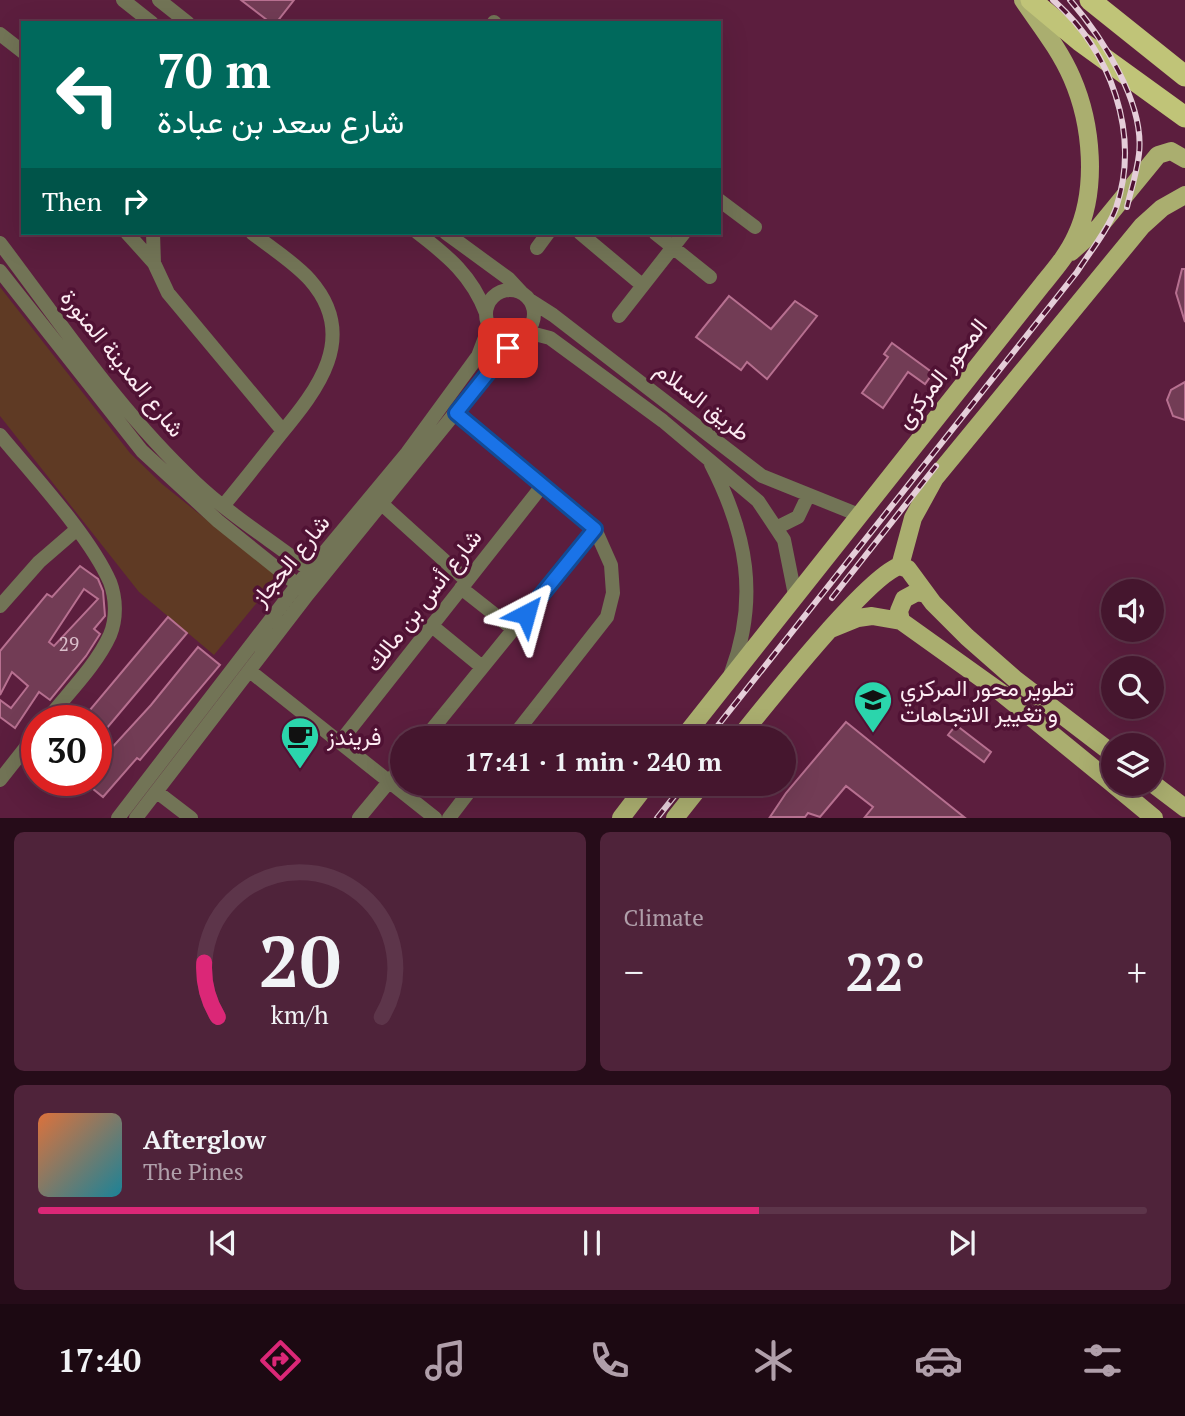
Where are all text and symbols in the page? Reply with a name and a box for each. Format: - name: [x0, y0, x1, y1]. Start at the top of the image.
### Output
- text: 70 m: [157, 37, 271, 102]
- icon: left: [42, 49, 133, 140]
- text: شارع سعد بن عبادة: [157, 100, 404, 142]
- icon: right: [116, 182, 154, 220]
- text: Then: [42, 184, 102, 218]
- street label: شارع المدينة المنورة: [53, 283, 192, 444]
- street label: المحور المركزى: [888, 312, 994, 434]
- pin: [478, 318, 538, 378]
- icon: arrive: [489, 329, 527, 367]
- street label: طريق السلام: [649, 354, 757, 448]
- street label: شارع الحجاز: [243, 508, 337, 614]
- street label: شارع أنس بن مالك: [358, 522, 489, 678]
- position arrow: [489, 577, 563, 651]
- map controls: [1101, 579, 1164, 796]
- button: sound: [1101, 579, 1164, 642]
- house number: 29: [59, 631, 79, 656]
- button: search: [1101, 656, 1164, 719]
- place label: تطوير محور المركزي و تغيير الاتجاهات: [900, 672, 1074, 729]
- school or university icon: تطوير محور المركزي و تغيير الاتجاهات: [852, 679, 894, 734]
- speed limit sign: 30: [21, 705, 112, 796]
- cafe icon: فريندز: [279, 715, 321, 770]
- place label: فريندز: [326, 721, 381, 752]
- button: layers: [1101, 733, 1164, 796]
- text: 17:41 · 1 min · 240 m: [464, 744, 722, 778]
- text: Climate: [624, 902, 704, 933]
- text: 20: [259, 912, 341, 1009]
- text: 22°: [845, 937, 925, 1006]
- text: −: [624, 947, 644, 997]
- text: +: [1127, 947, 1147, 997]
- text: km/h: [271, 998, 329, 1031]
- text: Afterglow: [143, 1122, 266, 1156]
- text: The Pines: [143, 1156, 244, 1187]
- icon: previous: [204, 1224, 242, 1262]
- icon: pause: [573, 1224, 611, 1262]
- icon: next: [943, 1224, 981, 1262]
- icon: directions: [256, 1336, 305, 1385]
- icon: music: [421, 1336, 470, 1385]
- icon: phone: [585, 1336, 634, 1385]
- icon: climate: [749, 1336, 798, 1385]
- icon: car: [914, 1336, 963, 1385]
- icon: filters: [1078, 1336, 1127, 1385]
- text: 17:40: [58, 1339, 141, 1381]

